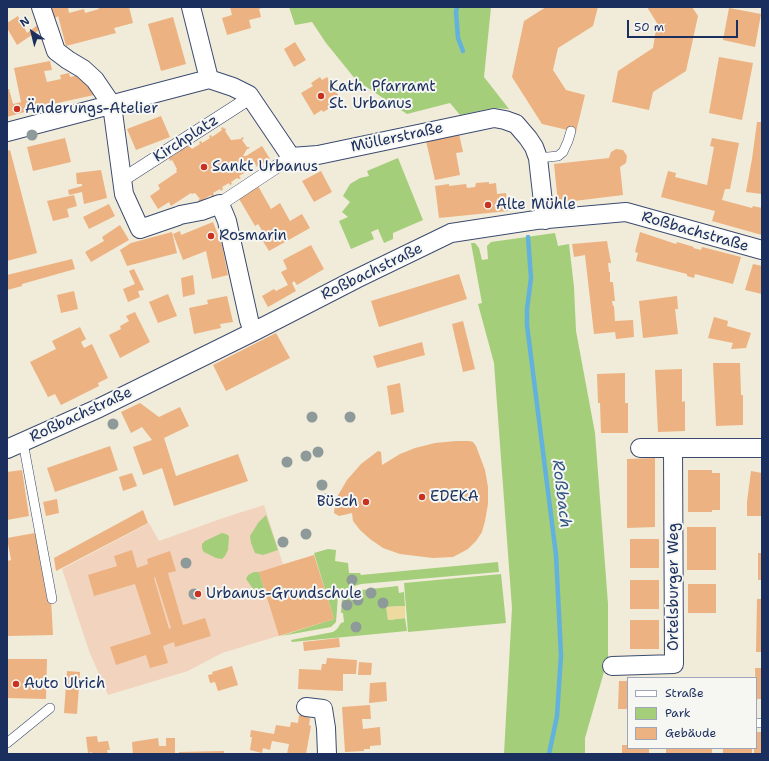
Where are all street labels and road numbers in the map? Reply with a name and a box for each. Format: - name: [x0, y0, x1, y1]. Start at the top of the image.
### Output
- street label: Kirchplatz: [150, 111, 222, 167]
- street label: Müllerstraße: [349, 119, 445, 157]
- street label: Roßbachstraße: [639, 208, 751, 256]
- street label: Roßbachstraße: [318, 240, 426, 304]
- street label: Roßbachstraße: [27, 383, 135, 447]
- street label: Ortelsburger Weg: [665, 523, 683, 651]

